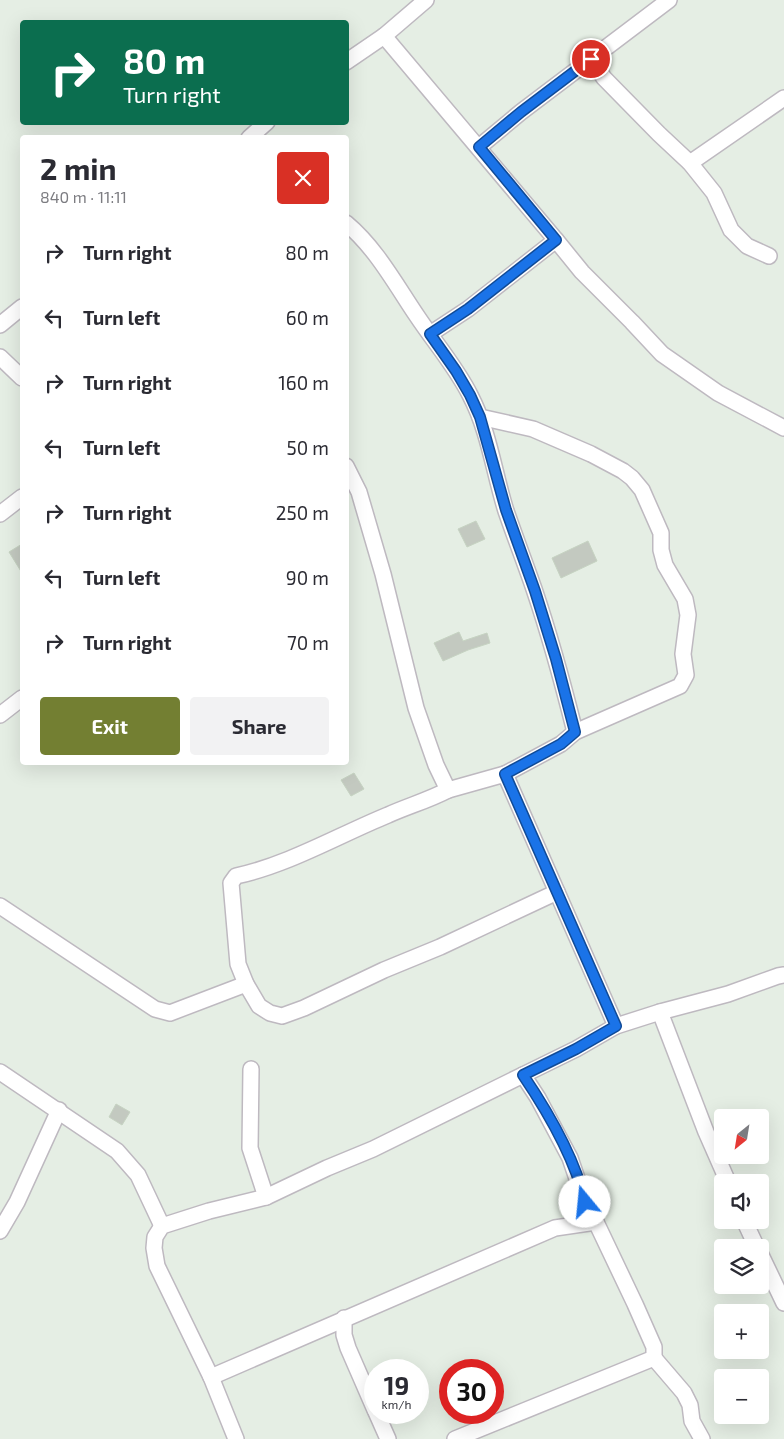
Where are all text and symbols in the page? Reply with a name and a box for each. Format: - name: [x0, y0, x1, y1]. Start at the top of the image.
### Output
- pin: [570, 38, 612, 80]
- text: 80 m: [123, 39, 205, 81]
- icon: right: [40, 40, 105, 105]
- icon: arrive: [577, 45, 605, 73]
- text: Turn right: [123, 81, 221, 107]
- text: 2 min: [40, 150, 117, 186]
- button: close: [277, 152, 329, 204]
- text: 840 m · 11:11: [40, 187, 127, 206]
- icon: right: [40, 239, 68, 267]
- text: Turn right: [83, 241, 171, 264]
- text: 80 m: [285, 241, 329, 264]
- icon: left: [40, 304, 68, 332]
- text: Turn left: [83, 306, 160, 329]
- text: 60 m: [286, 306, 329, 329]
- icon: right: [40, 369, 68, 397]
- text: Turn right: [83, 371, 171, 394]
- text: 160 m: [278, 371, 329, 394]
- icon: left: [40, 434, 68, 462]
- text: Turn left: [83, 436, 160, 459]
- text: 50 m: [286, 436, 329, 459]
- icon: right: [40, 499, 68, 527]
- text: Turn right: [83, 501, 171, 524]
- text: 250 m: [276, 501, 329, 524]
- icon: left: [40, 564, 68, 592]
- text: Turn left: [83, 566, 160, 589]
- text: 90 m: [286, 566, 329, 589]
- icon: right: [40, 629, 68, 657]
- text: Turn right: [83, 631, 171, 654]
- text: 70 m: [287, 631, 329, 654]
- button: Exit: [40, 697, 180, 755]
- button: Share: [190, 697, 329, 755]
- north arrow: [714, 1109, 769, 1164]
- map controls: [714, 1109, 769, 1424]
- button: sound: [714, 1174, 769, 1229]
- position arrow: [558, 1175, 610, 1227]
- button: layers: [714, 1239, 769, 1294]
- button: +: [714, 1304, 769, 1359]
- speed limit sign: 30: [439, 1359, 504, 1424]
- button: −: [714, 1369, 769, 1424]
- text: 19: [384, 1370, 409, 1400]
- text: km/h: [382, 1397, 411, 1411]

